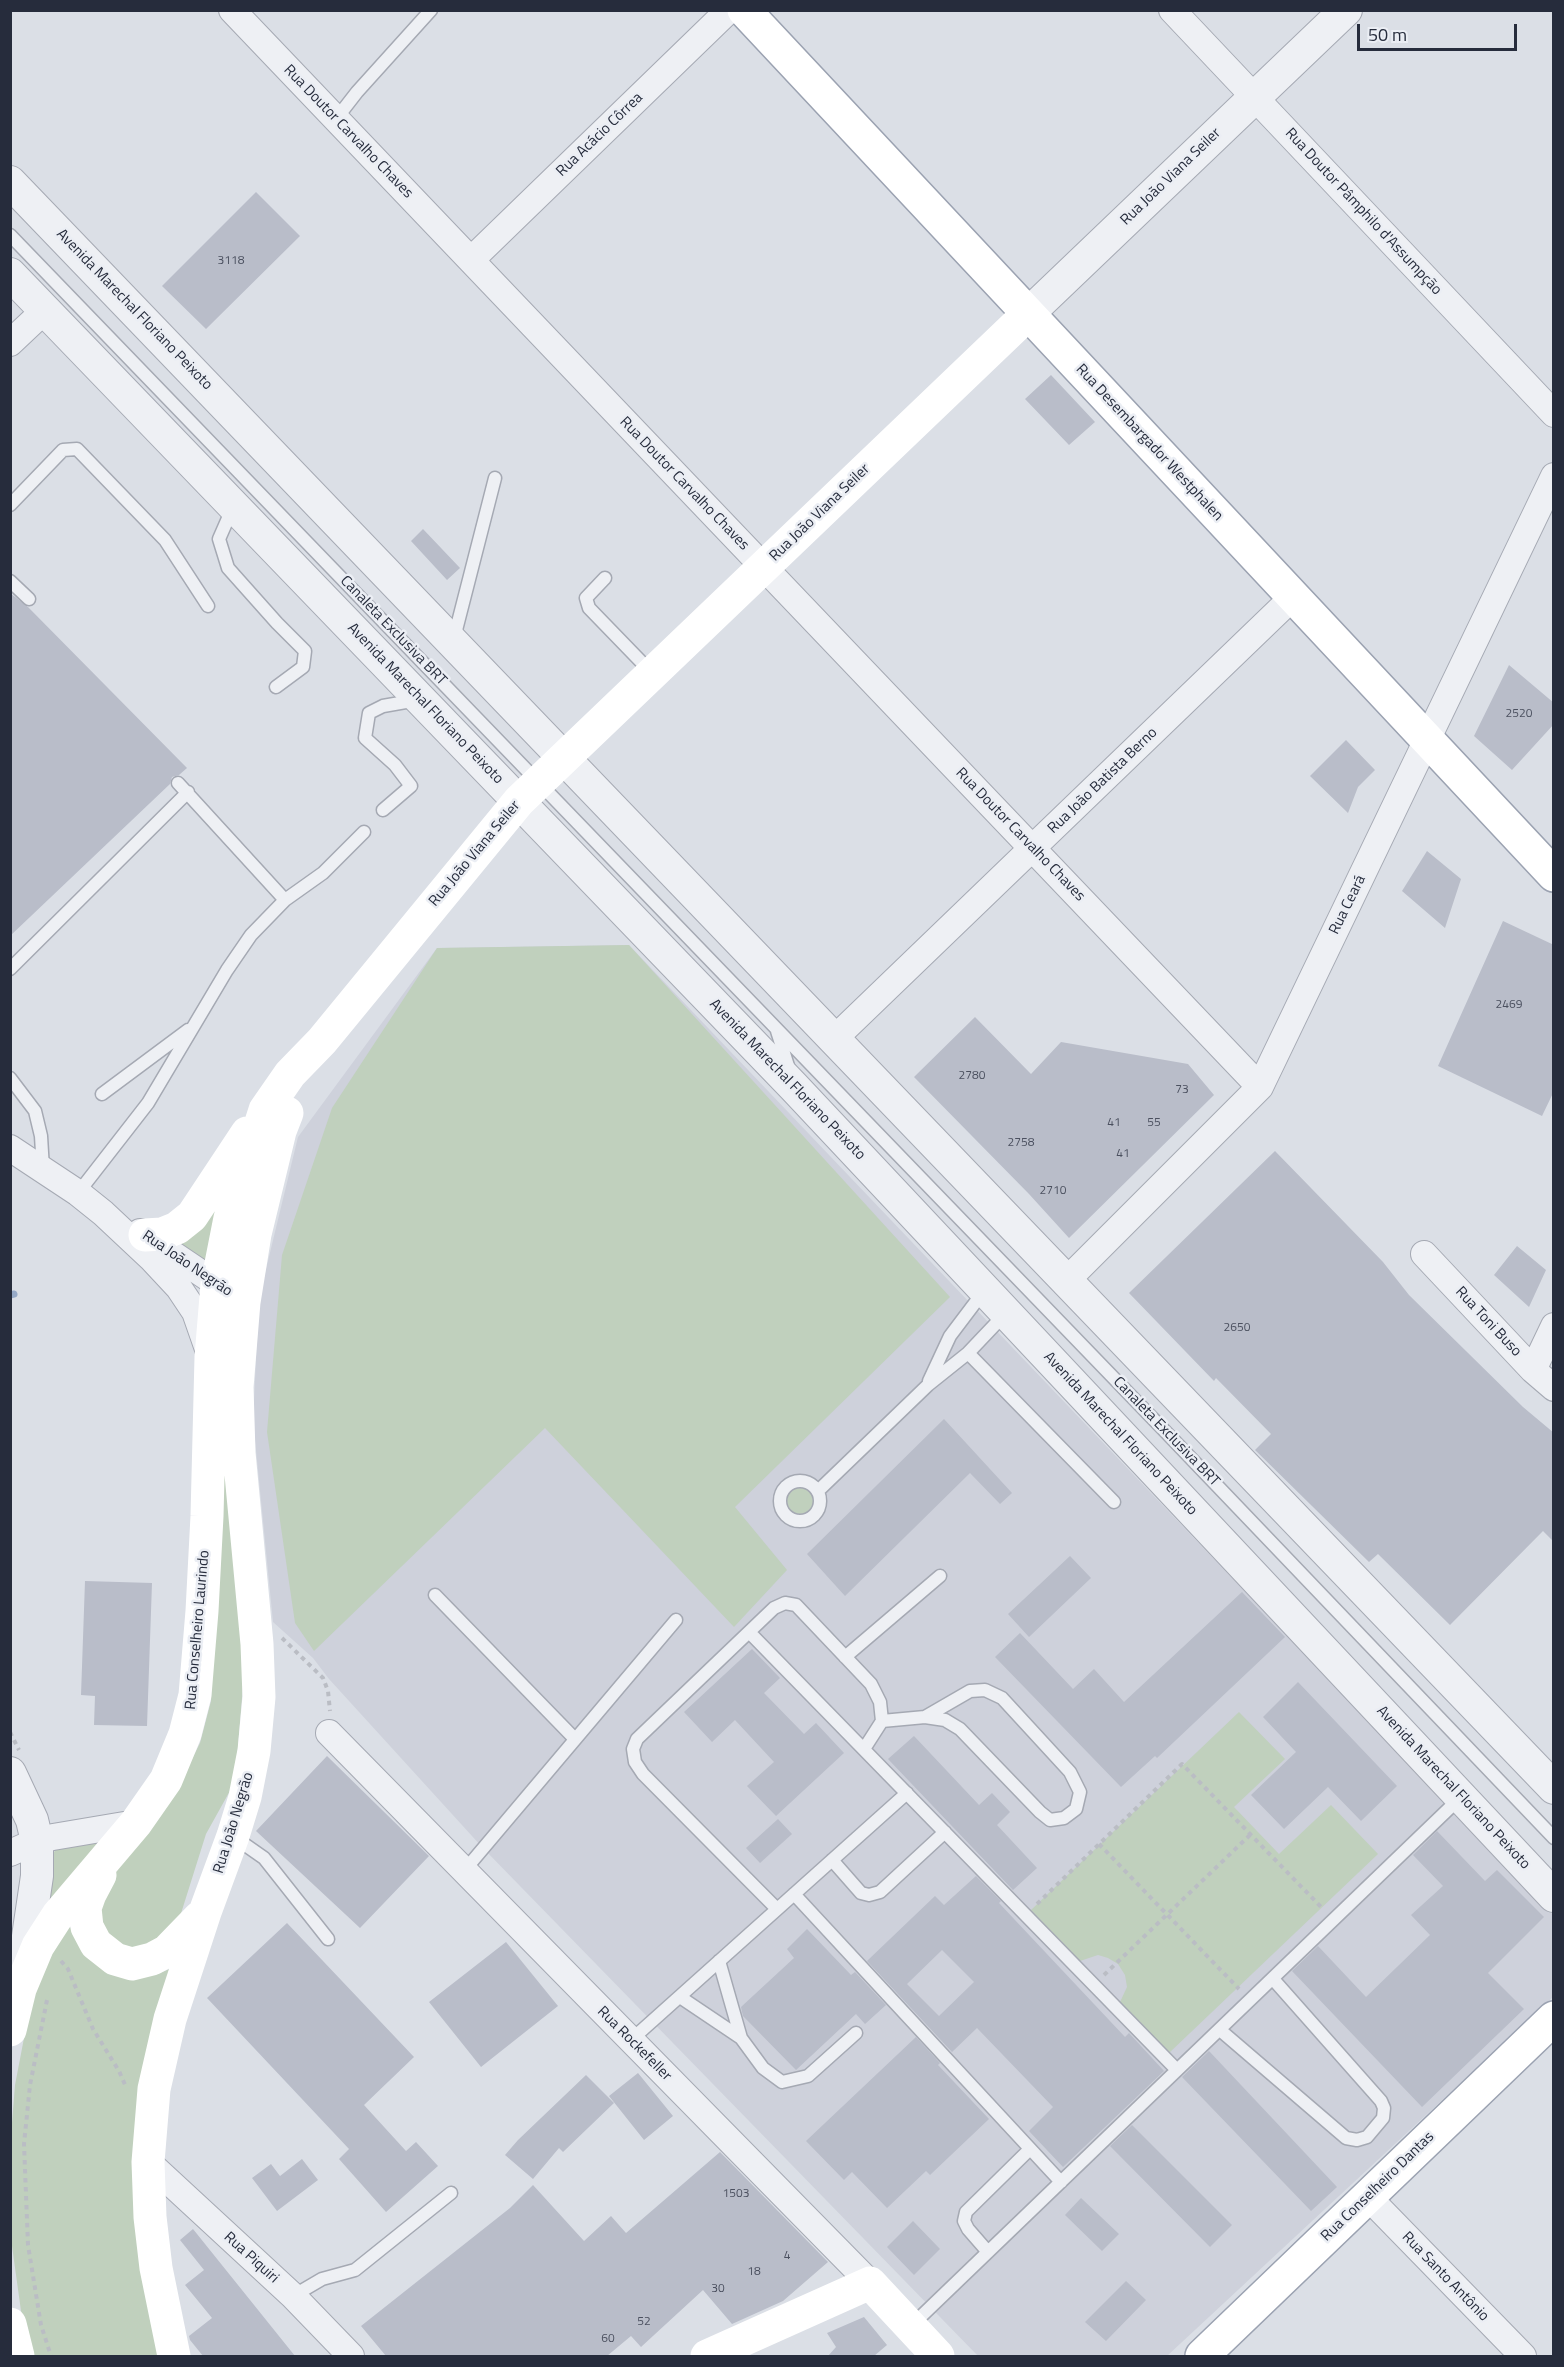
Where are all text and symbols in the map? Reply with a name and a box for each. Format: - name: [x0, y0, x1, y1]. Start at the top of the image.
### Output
- scale bar: [1360, 12, 1520, 50]
- text: 50 m: [1368, 21, 1407, 48]
- street label: Rua Doutor Carvalho Chaves: [279, 61, 417, 203]
- street label: Rua Acácio Côrrea: [553, 89, 647, 181]
- street label: Rua João Viana Seiler: [1117, 125, 1225, 229]
- street label: Rua Doutor Pâmphilo d'Assumpção: [1281, 125, 1445, 299]
- street label: Avenida Marechal Floriano Peixoto: [52, 226, 216, 394]
- house number: 3118: [218, 254, 244, 268]
- street label: Rua Desembargador Westphalen: [1072, 361, 1226, 525]
- street label: Rua Doutor Carvalho Chaves: [615, 413, 753, 555]
- street label: Rua João Viana Seiler: [766, 461, 874, 565]
- street label: Canaleta Exclusiva BRT: [336, 572, 450, 690]
- street label: Avenida Marechal Floriano Peixoto: [343, 620, 507, 788]
- house number: 2520: [1506, 707, 1532, 721]
- street label: Rua João Batista Berno: [1045, 724, 1161, 838]
- street label: Rua Doutor Carvalho Chaves: [951, 764, 1089, 906]
- street label: Rua João Viana Seiler: [426, 797, 524, 911]
- street label: Rua Ceará: [1326, 872, 1370, 938]
- street label: Avenida Marechal Floriano Peixoto: [705, 996, 869, 1164]
- house number: 2469: [1496, 998, 1522, 1012]
- house number: 2780: [959, 1069, 985, 1083]
- house number: 73: [1175, 1083, 1189, 1097]
- house number: 41: [1107, 1116, 1121, 1130]
- house number: 55: [1147, 1116, 1161, 1130]
- house number: 2758: [1008, 1136, 1034, 1150]
- house number: 41: [1116, 1147, 1130, 1161]
- house number: 2710: [1040, 1184, 1066, 1198]
- street label: Rua João Negrão: [138, 1227, 236, 1301]
- street label: Rua Toni Buso: [1451, 1283, 1525, 1361]
- house number: 2650: [1224, 1321, 1250, 1335]
- street label: Avenida Marechal Floriano Peixoto: [1039, 1349, 1201, 1519]
- street label: Canaleta Exclusiva BRT: [1109, 1373, 1223, 1491]
- street label: Rua Conselheiro Laurindo: [182, 1549, 214, 1711]
- street label: Avenida Marechal Floriano Peixoto: [1372, 1703, 1534, 1873]
- street label: Rua João Negrão: [210, 1770, 258, 1876]
- street label: Rua Rockefeller: [593, 2003, 675, 2085]
- street label: Rua Conselheiro Dantas: [1318, 2128, 1438, 2246]
- house number: 1503: [723, 2187, 749, 2201]
- street label: Rua Santo Antônio: [1398, 2228, 1492, 2326]
- street label: Rua Piquiri: [220, 2229, 282, 2287]
- house number: 4: [784, 2249, 790, 2263]
- house number: 18: [747, 2265, 761, 2279]
- house number: 30: [711, 2282, 725, 2296]
- house number: 52: [637, 2315, 651, 2329]
- house number: 60: [601, 2332, 615, 2346]

